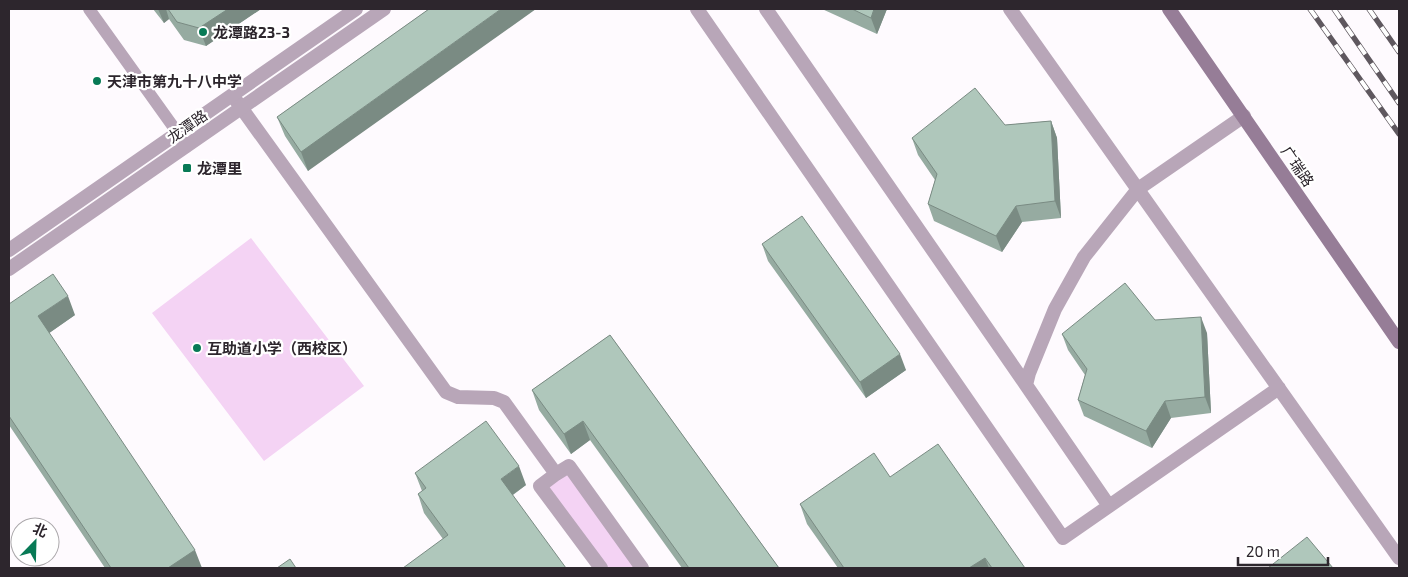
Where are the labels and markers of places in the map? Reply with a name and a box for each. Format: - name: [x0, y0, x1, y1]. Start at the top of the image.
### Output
- place label: 龙潭路23-3: [213, 23, 290, 41]
- marker: 龙潭路23-3: [197, 26, 209, 38]
- place label: 天津市第九十八中学: [107, 72, 242, 90]
- marker: 天津市第九十八中学: [91, 75, 103, 87]
- place label: 龙潭里: [197, 159, 242, 177]
- marker: 龙潭里: [181, 162, 193, 174]
- place label: 互助道小学（西校区）: [207, 339, 357, 357]
- marker: 互助道小学（西校区）: [191, 342, 203, 354]

